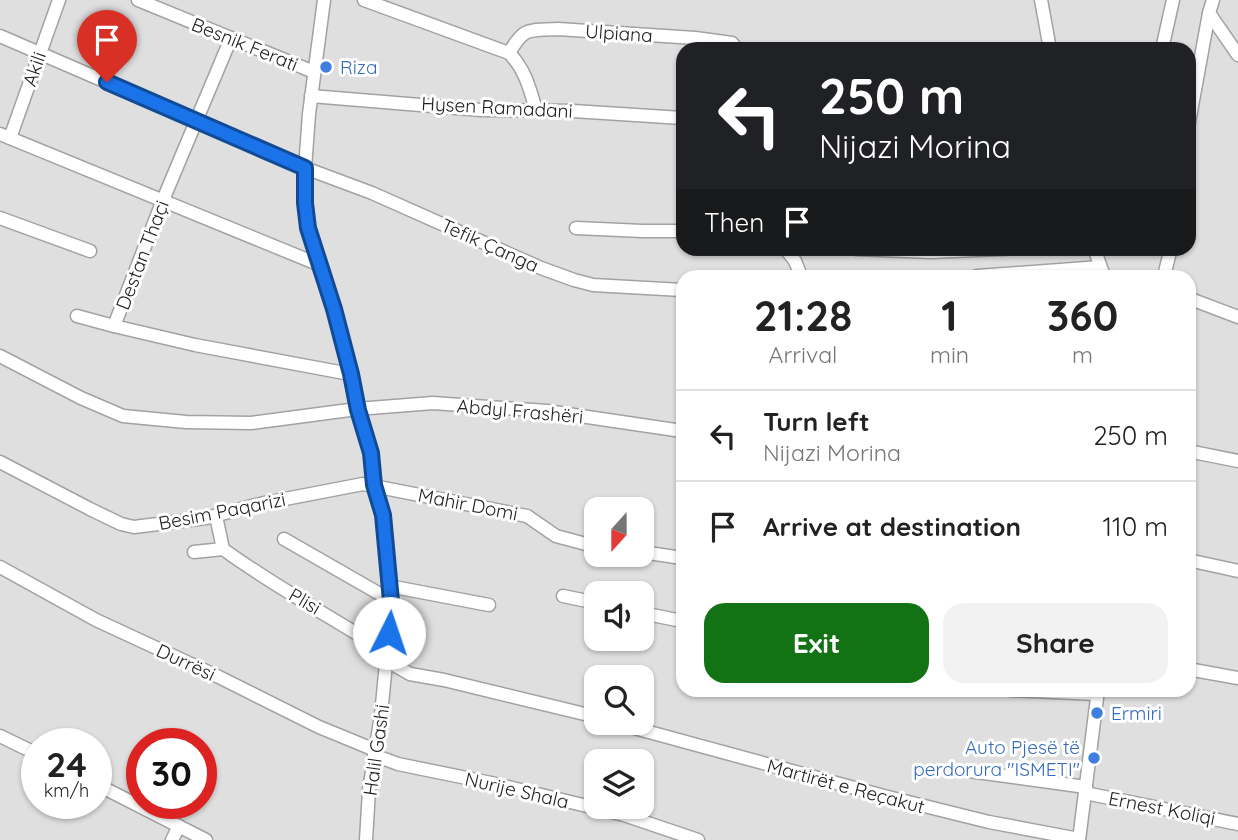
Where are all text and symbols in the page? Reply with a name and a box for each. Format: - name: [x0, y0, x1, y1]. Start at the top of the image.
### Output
- pin: [77, 10, 137, 82]
- street label: Besnik Ferati: [188, 12, 302, 76]
- street label: Ulpiana: [584, 19, 654, 47]
- icon: arrive: [88, 21, 126, 59]
- street label: Akili: [17, 49, 51, 89]
- place label: Riza: [340, 55, 377, 79]
- marker: Riza: [318, 59, 334, 75]
- text: 250 m: [819, 65, 964, 126]
- icon: left: [704, 70, 795, 161]
- street label: Hysen Ramadani: [421, 91, 573, 123]
- text: Nijazi Morina: [819, 126, 1011, 166]
- street label: Destan Thaçi: [110, 197, 174, 313]
- icon: arrive: [778, 203, 816, 241]
- text: Then: [704, 206, 764, 239]
- street label: Tefik Çanga: [437, 213, 543, 277]
- text: 21:28: [754, 289, 852, 342]
- text: 1: [941, 289, 958, 342]
- text: 360: [1047, 289, 1118, 342]
- text: Arrival: [769, 340, 837, 369]
- text: min: [930, 340, 969, 369]
- text: m: [1072, 340, 1093, 369]
- street label: Abdyl Frashëri: [456, 394, 584, 428]
- text: Turn left: [763, 405, 870, 438]
- icon: left: [704, 417, 742, 455]
- text: 250 m: [1093, 419, 1168, 452]
- text: Nijazi Morina: [763, 438, 901, 467]
- street label: Mahir Domi: [416, 483, 520, 525]
- street label: Besim Paqarizi: [156, 487, 288, 535]
- north arrow: [584, 497, 654, 567]
- map controls: [584, 497, 654, 819]
- icon: arrive: [704, 508, 742, 546]
- text: Arrive at destination: [763, 510, 1021, 543]
- text: 110 m: [1102, 510, 1168, 543]
- button: sound: [584, 581, 654, 651]
- street label: Plisi: [285, 582, 325, 620]
- position arrow: [352, 596, 426, 670]
- button: Exit: [704, 603, 929, 683]
- button: Share: [943, 603, 1168, 683]
- street label: Durrësi: [153, 638, 219, 686]
- button: search: [584, 665, 654, 735]
- place label: Ermiri: [1111, 701, 1162, 725]
- street label: Halil Gashi: [358, 703, 394, 797]
- marker: Ermiri: [1089, 705, 1105, 721]
- speed limit sign: 30: [126, 728, 217, 819]
- place label: Auto Pjesë të perdorura "ISMETI": [913, 735, 1080, 781]
- text: 24: [46, 742, 87, 786]
- button: layers: [584, 749, 654, 819]
- marker: Auto Pjesë të perdorura "ISMETI": [1086, 750, 1102, 766]
- street label: Martirët e Reçakut: [765, 753, 927, 819]
- street label: Nurije Shala: [463, 766, 571, 814]
- text: km/h: [44, 779, 89, 802]
- street label: Ernest Koliqi: [1107, 786, 1217, 830]

